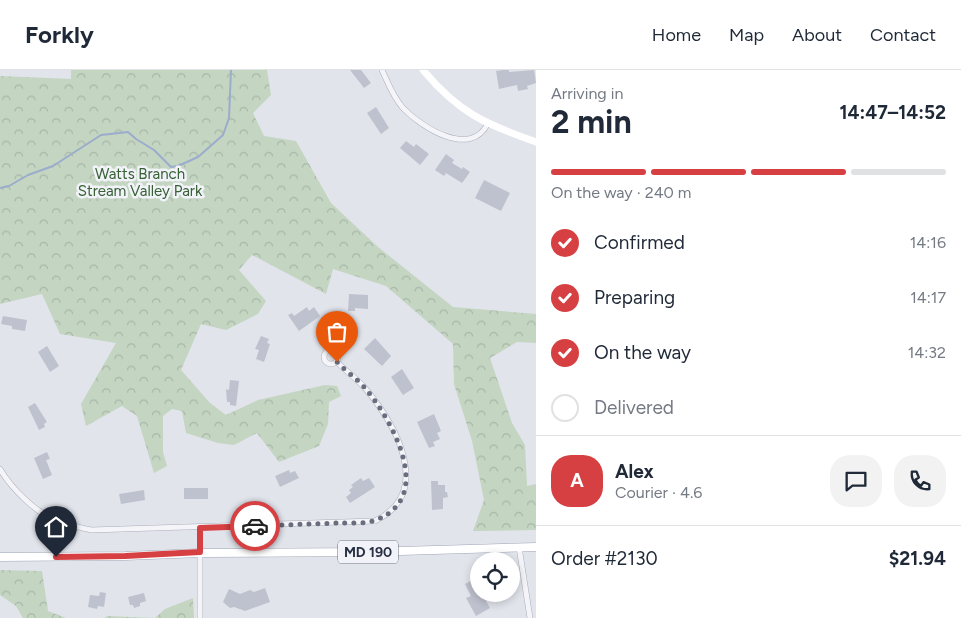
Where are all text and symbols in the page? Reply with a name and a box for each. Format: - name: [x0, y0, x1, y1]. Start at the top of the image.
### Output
- text: Forkly: [25, 20, 94, 49]
- text: Home: [652, 24, 701, 46]
- text: Map: [729, 24, 764, 46]
- text: About: [792, 24, 842, 46]
- text: Contact: [870, 24, 936, 46]
- text: Arriving in: [551, 84, 623, 103]
- text: 14:47–14:52: [839, 101, 946, 124]
- text: 2 min: [551, 103, 632, 141]
- park label: Watts Branch Stream Valley Park: [78, 165, 203, 200]
- text: On the way · 240 m: [551, 183, 691, 202]
- icon: check: [551, 229, 579, 257]
- text: Confirmed: [594, 231, 685, 254]
- text: 14:16: [910, 233, 946, 252]
- icon: check: [551, 284, 579, 312]
- text: Preparing: [594, 286, 675, 309]
- text: 14:17: [910, 288, 946, 307]
- pin: [316, 311, 358, 362]
- icon: bag: [323, 318, 351, 346]
- icon: check: [551, 339, 579, 367]
- text: On the way: [594, 341, 691, 364]
- text: 14:32: [908, 343, 946, 362]
- text: Delivered: [594, 396, 674, 419]
- button: chat: [830, 455, 882, 507]
- button: phone: [894, 455, 946, 507]
- text: Alex: [615, 460, 654, 483]
- text: A: [570, 469, 584, 492]
- text: Courier · 4.6: [615, 483, 702, 502]
- courier: [230, 501, 280, 551]
- pin: [35, 506, 77, 557]
- icon: car: [241, 512, 269, 540]
- icon: home: [42, 513, 70, 541]
- road number: MD 190: [338, 541, 398, 564]
- text: Order #2130: [551, 547, 658, 570]
- text: $21.94: [889, 547, 946, 570]
- map controls: [470, 552, 520, 602]
- button: locate: [470, 552, 520, 602]

